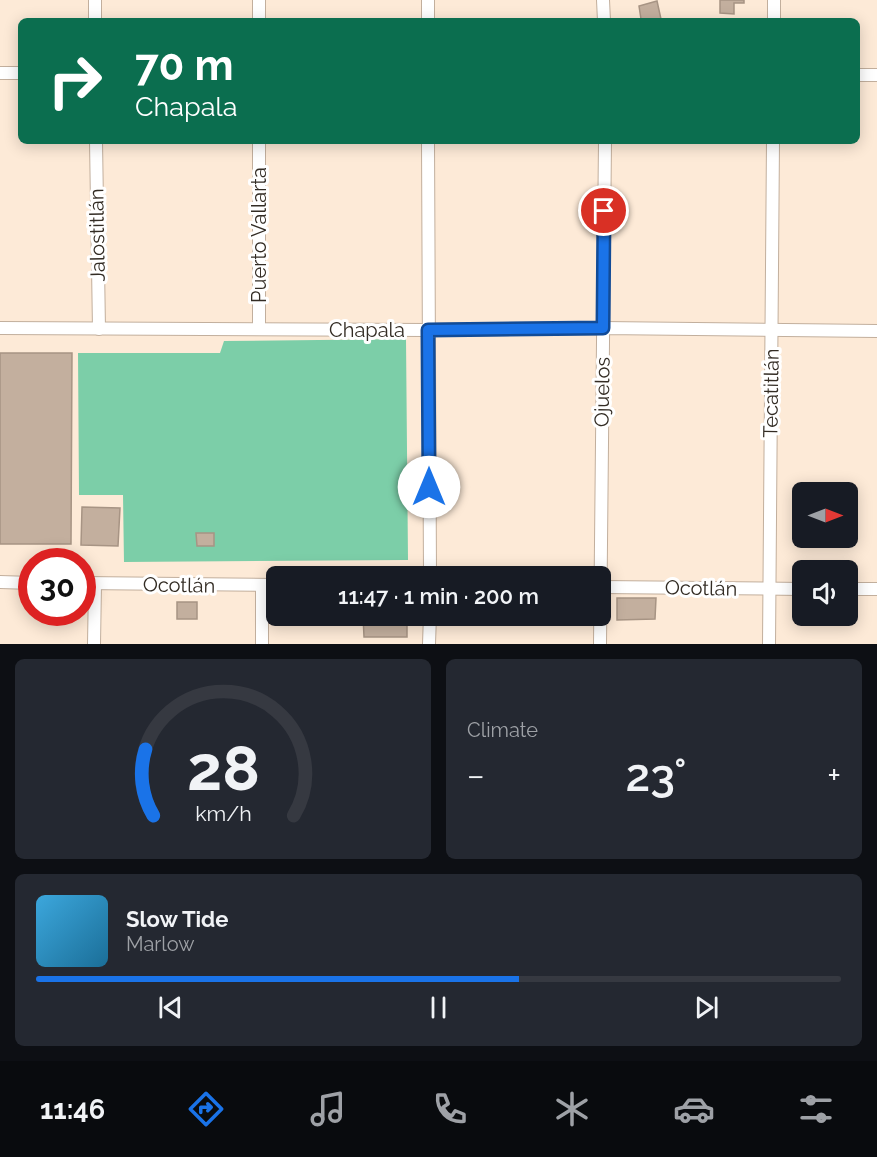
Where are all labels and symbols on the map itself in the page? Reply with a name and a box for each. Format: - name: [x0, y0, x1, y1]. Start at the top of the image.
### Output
- street label: Puerto Vallarta: [247, 167, 271, 303]
- pin: [578, 185, 629, 236]
- street label: Jalostitlán: [84, 188, 110, 282]
- street label: Chapala: [329, 318, 405, 342]
- street label: Tecatitlán: [758, 348, 784, 438]
- street label: Ojuelos: [589, 357, 615, 427]
- position arrow: [397, 455, 461, 519]
- north arrow: [792, 482, 858, 548]
- speed limit sign: 30: [18, 548, 96, 626]
- street label: Ocotlán: [143, 572, 215, 598]
- street label: Ocotlán: [665, 575, 737, 601]

